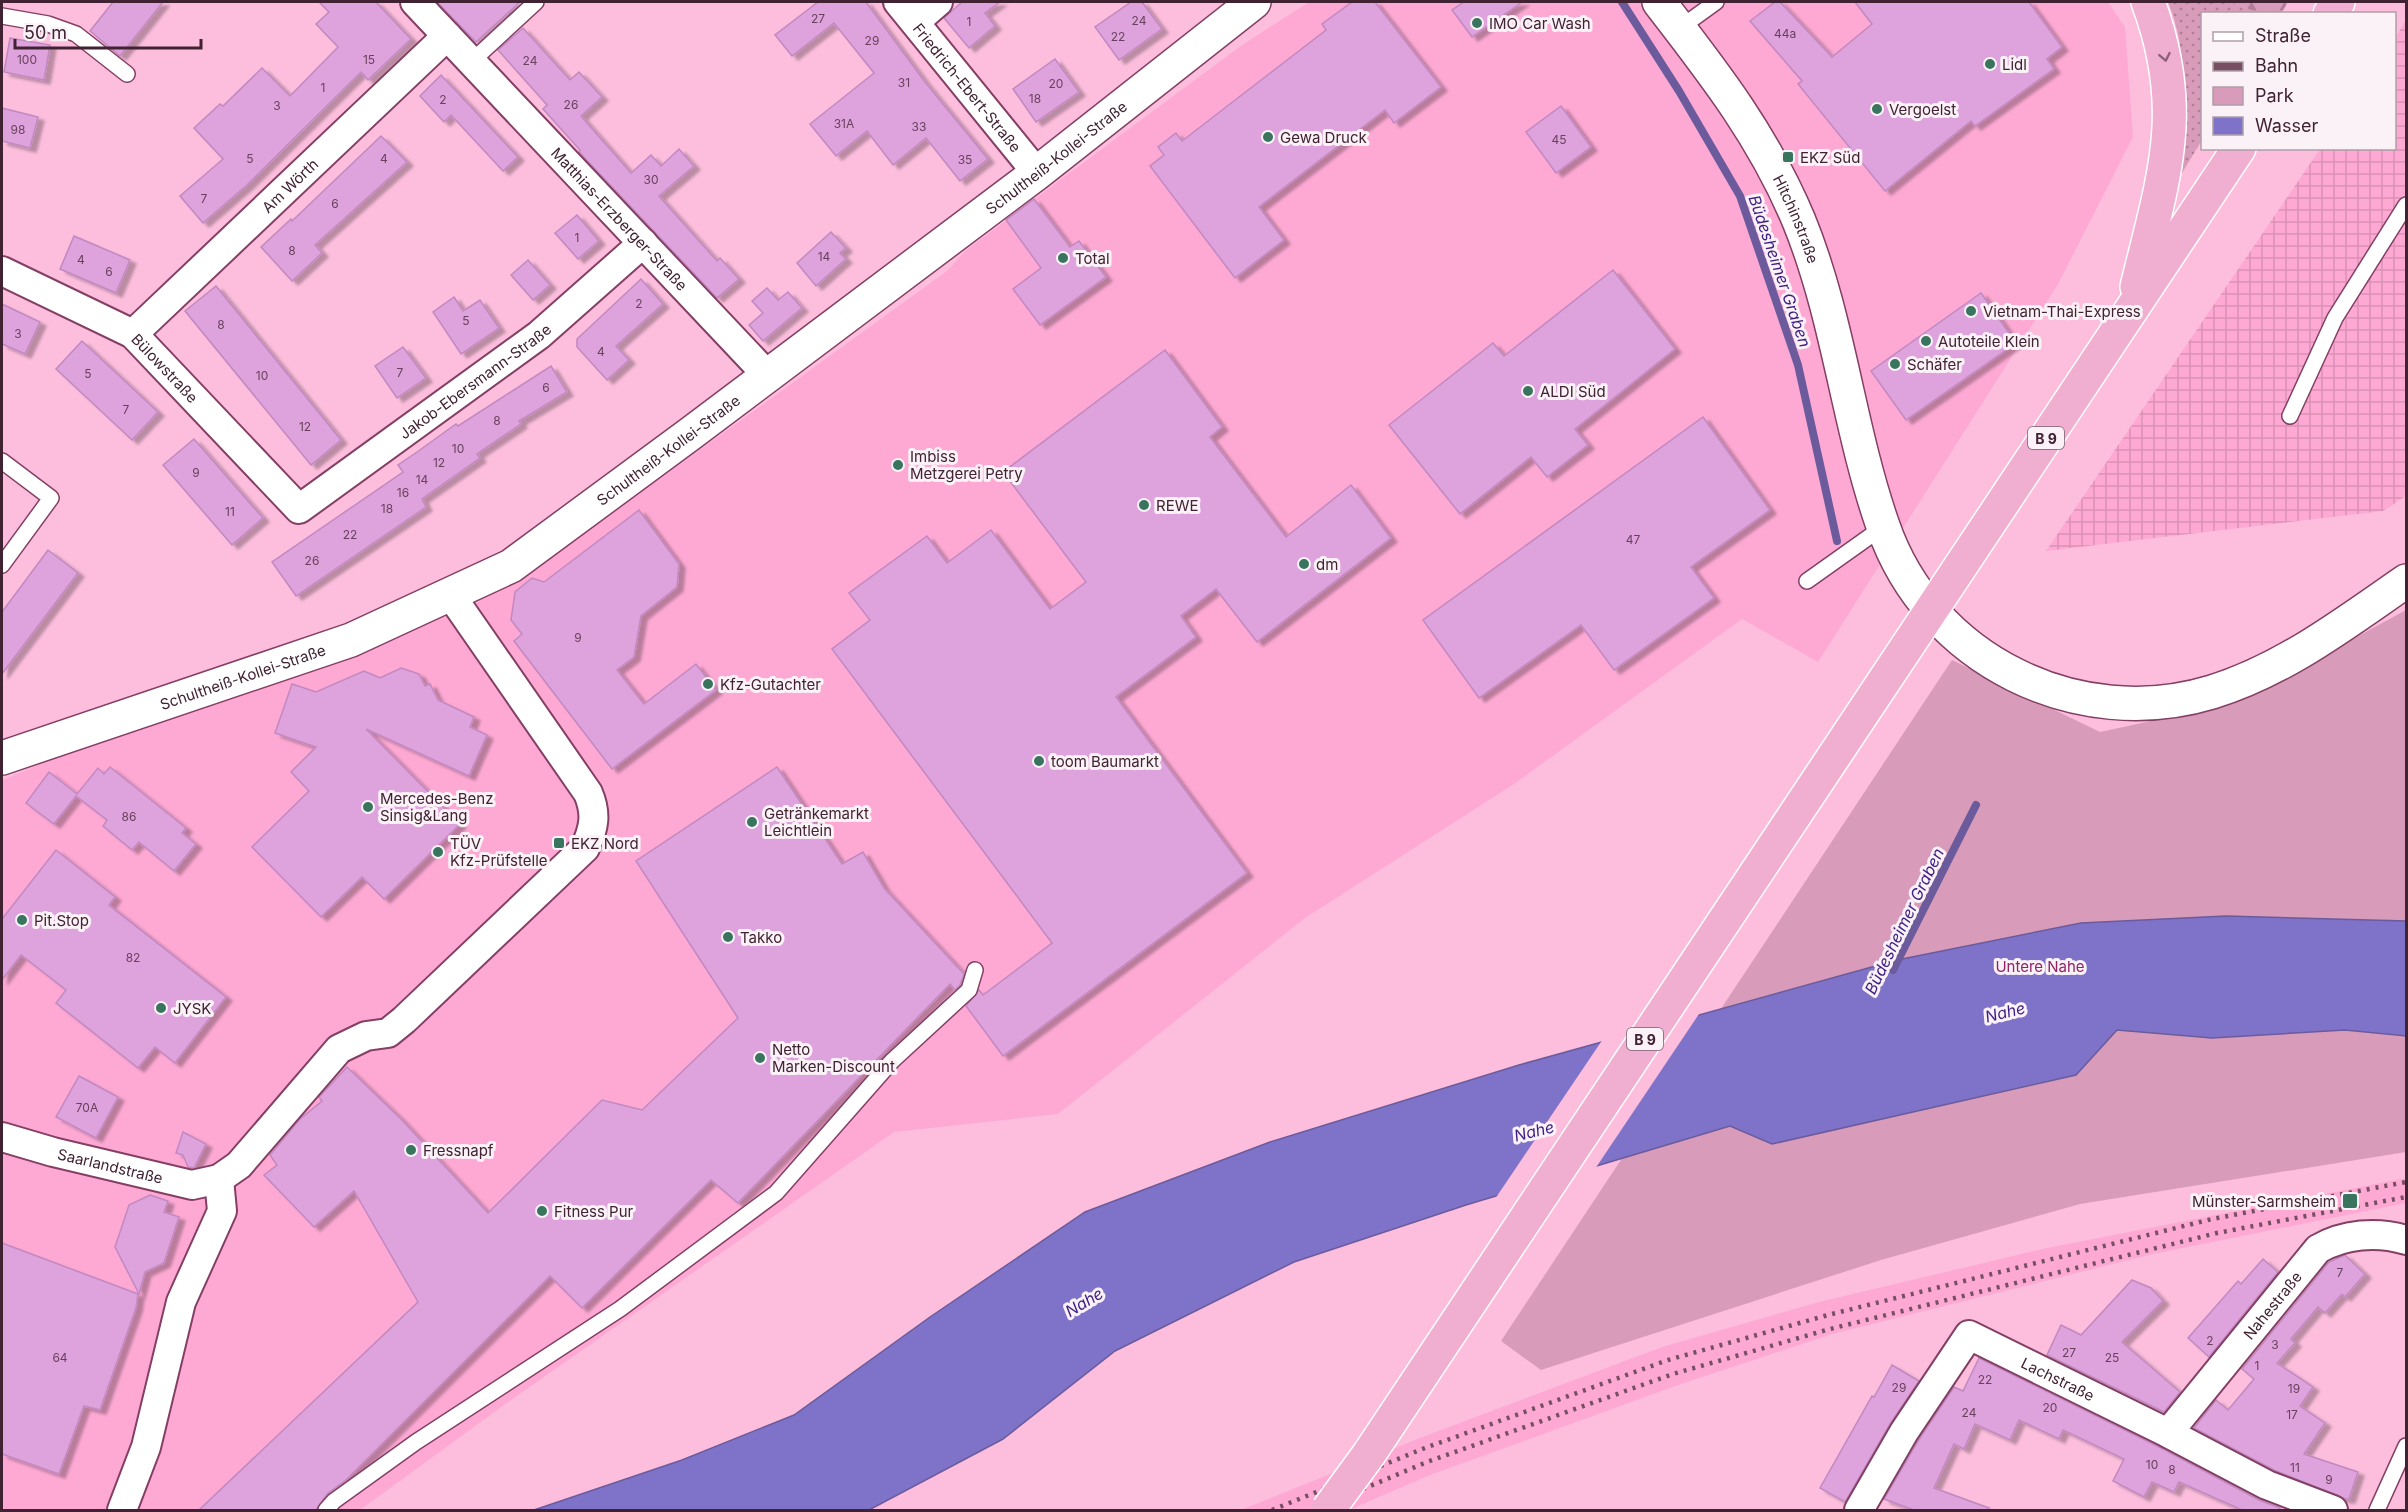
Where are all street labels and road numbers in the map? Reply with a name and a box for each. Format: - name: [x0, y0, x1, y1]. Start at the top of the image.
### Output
- street label: Friedrich-Ebert-Straße: [909, 19, 1025, 156]
- street label: Schultheiß-Kollei-Straße: [982, 96, 1131, 218]
- street label: Matthias-Erzberger-Straße: [547, 143, 692, 294]
- street label: Am Wörth: [258, 154, 322, 216]
- street label: Hitchinstraße: [1769, 171, 1823, 266]
- street label: Jakob-Ebersmann-Straße: [395, 319, 555, 443]
- street label: Bülowstraße: [128, 329, 202, 406]
- street label: Schultheiß-Kollei-Straße: [593, 390, 744, 509]
- road number: B 9: [2028, 427, 2064, 449]
- street label: Schultheiß-Kollei-Straße: [157, 640, 328, 713]
- road number: B 9: [1627, 1028, 1663, 1050]
- street label: Saarlandstraße: [56, 1144, 165, 1187]
- street label: Nahestraße: [2239, 1267, 2306, 1343]
- street label: Lachstraße: [2018, 1353, 2098, 1405]

